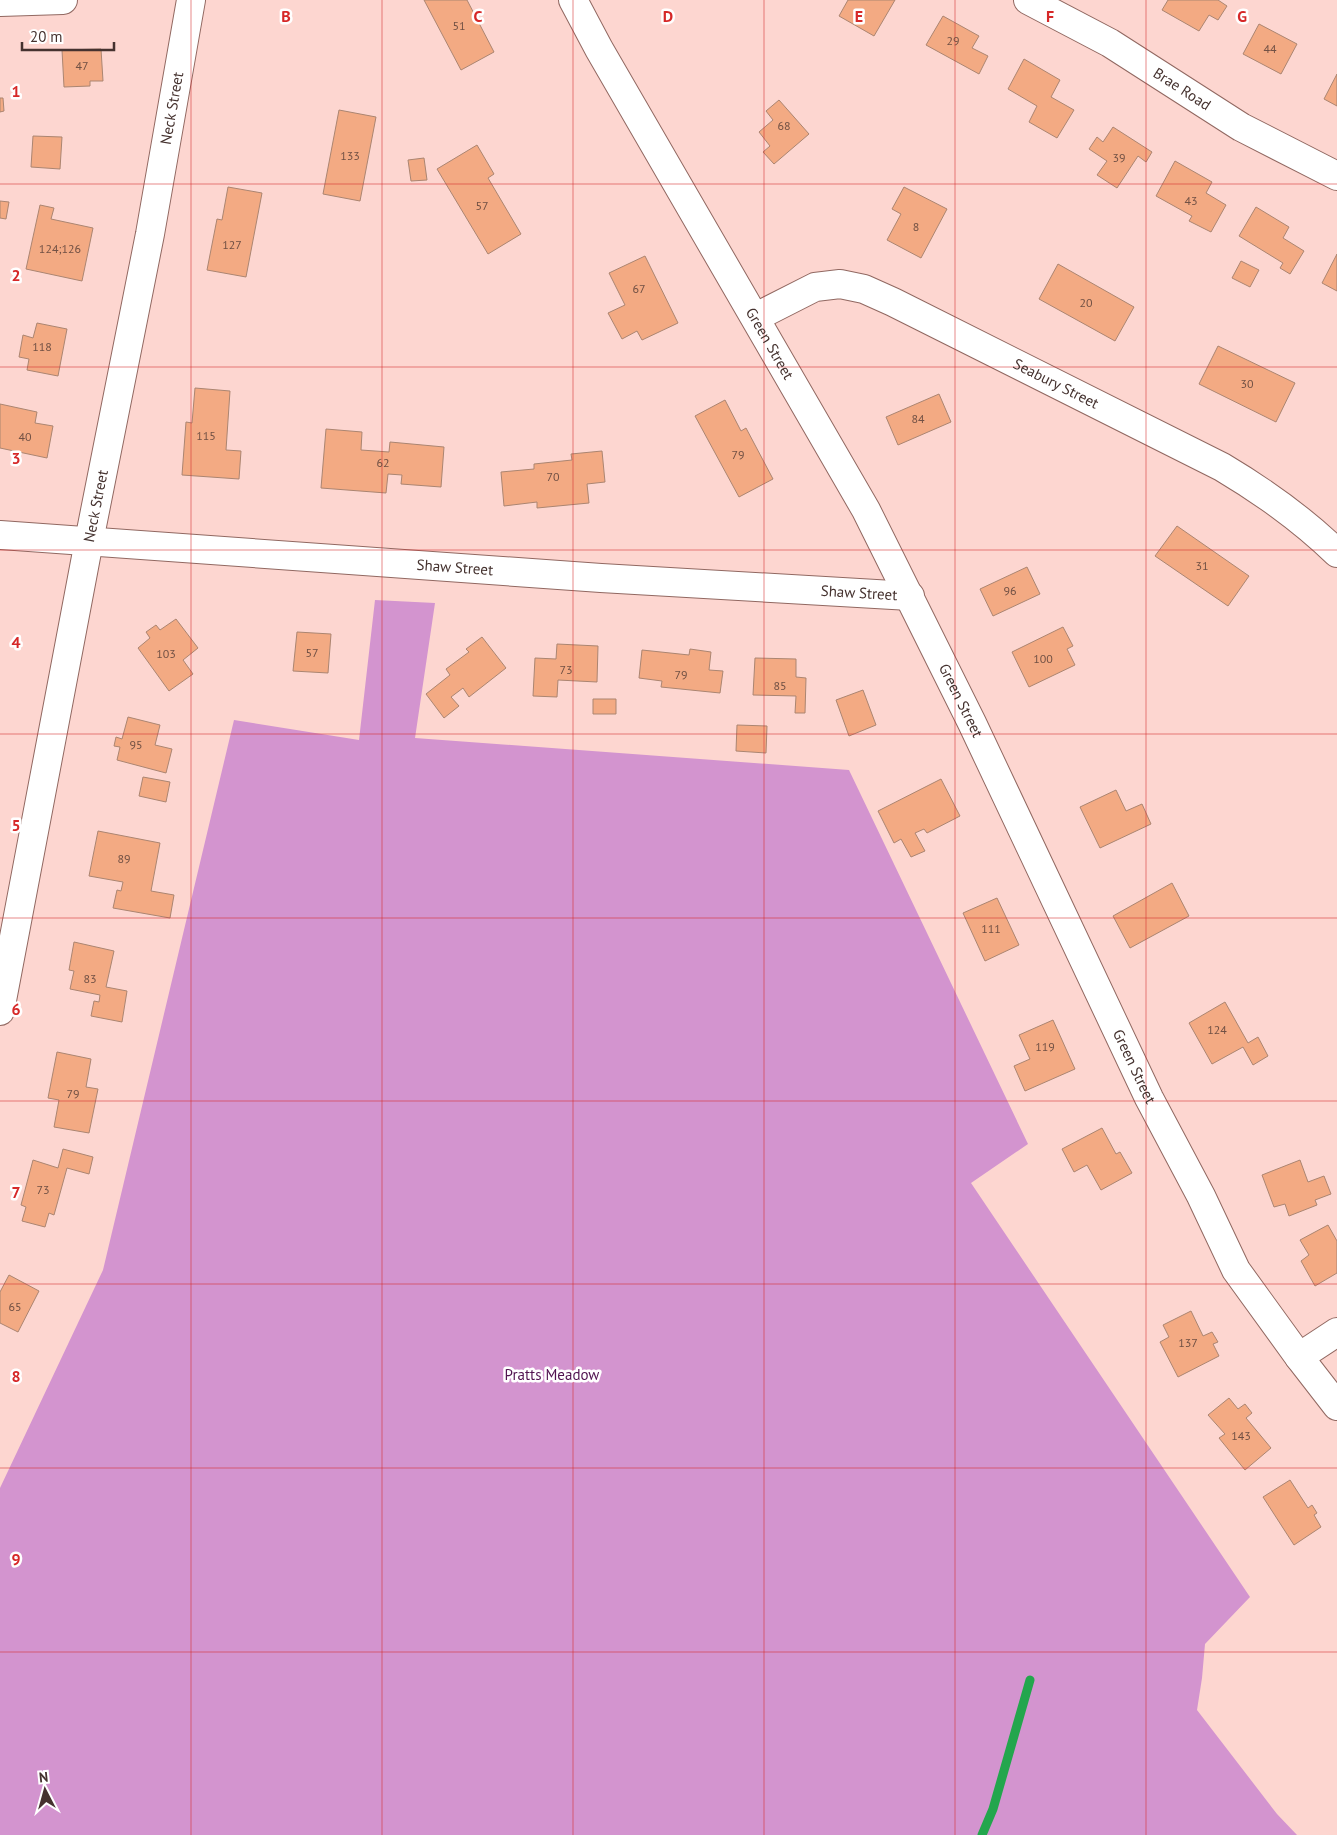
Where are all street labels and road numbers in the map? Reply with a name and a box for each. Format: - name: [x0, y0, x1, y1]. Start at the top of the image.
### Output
- street label: Brae Road: [1150, 63, 1215, 114]
- street label: Neck Street: [156, 70, 187, 146]
- street label: Green Street: [742, 304, 798, 383]
- street label: Seabury Street: [1010, 354, 1102, 413]
- street label: Neck Street: [79, 468, 112, 544]
- street label: Shaw Street: [416, 555, 494, 579]
- street label: Shaw Street: [820, 581, 898, 604]
- street label: Green Street: [935, 660, 987, 740]
- street label: Green Street: [1109, 1026, 1160, 1107]

